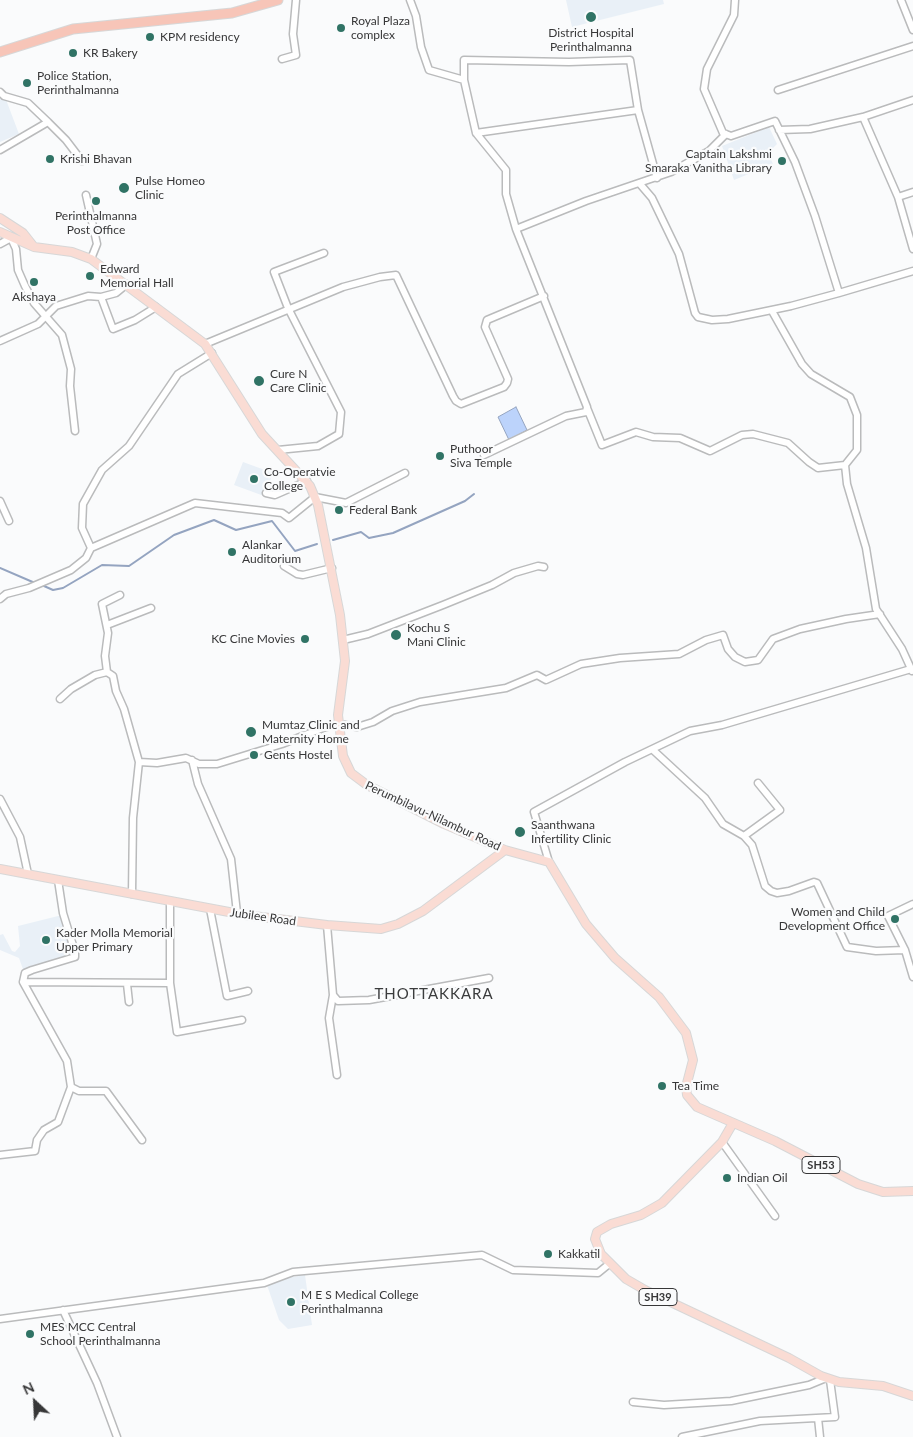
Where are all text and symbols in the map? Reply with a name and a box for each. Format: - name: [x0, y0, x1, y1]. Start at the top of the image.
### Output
- marker: District Hospital Perinthalmanna: [584, 10, 598, 24]
- place label: Royal Plaza complex: [351, 14, 410, 42]
- marker: Royal Plaza complex: [335, 22, 347, 34]
- place label: District Hospital Perinthalmanna: [548, 26, 634, 54]
- place label: KPM residency: [160, 30, 240, 44]
- marker: KPM residency: [144, 31, 156, 43]
- place label: KR Bakery: [83, 46, 138, 60]
- marker: KR Bakery: [67, 47, 79, 59]
- place label: Police Station, Perinthalmanna: [37, 69, 119, 97]
- marker: Police Station, Perinthalmanna: [21, 77, 33, 89]
- place label: Captain Lakshmi Smaraka Vanitha Library: [645, 147, 772, 175]
- place label: Krishi Bhavan: [60, 152, 132, 166]
- marker: Krishi Bhavan: [44, 153, 56, 165]
- marker: Captain Lakshmi Smaraka Vanitha Library: [776, 155, 788, 167]
- place label: Pulse Homeo Clinic: [135, 174, 205, 202]
- marker: Pulse Homeo Clinic: [117, 181, 131, 195]
- marker: Perinthalmanna Post Office: [90, 195, 102, 207]
- place label: Perinthalmanna Post Office: [55, 209, 137, 237]
- place label: Edward Memorial Hall: [100, 262, 174, 290]
- marker: Edward Memorial Hall: [84, 270, 96, 282]
- marker: Akshaya: [28, 276, 40, 288]
- place label: Akshaya: [12, 290, 56, 304]
- place label: Cure N Care Clinic: [270, 367, 327, 395]
- marker: Cure N Care Clinic: [252, 374, 266, 388]
- place label: Puthoor Siva Temple: [450, 442, 512, 470]
- marker: Puthoor Siva Temple: [434, 450, 446, 462]
- place label: Co-Operatvie College: [264, 465, 336, 493]
- marker: Co-Operatvie College: [248, 473, 260, 485]
- place label: Federal Bank: [349, 503, 417, 517]
- marker: Federal Bank: [333, 504, 345, 516]
- place label: Alankar Auditorium: [242, 538, 301, 566]
- marker: Alankar Auditorium: [226, 546, 238, 558]
- place label: Kochu S Mani Clinic: [407, 621, 466, 649]
- marker: Kochu S Mani Clinic: [389, 628, 403, 642]
- place label: KC Cine Movies: [211, 632, 295, 646]
- marker: KC Cine Movies: [299, 633, 311, 645]
- place label: Mumtaz Clinic and Maternity Home: [262, 718, 360, 746]
- marker: Mumtaz Clinic and Maternity Home: [244, 725, 258, 739]
- place label: Gents Hostel: [264, 748, 333, 762]
- marker: Gents Hostel: [248, 749, 260, 761]
- street label: Perumbilavu-Nilambur Road: [363, 778, 503, 854]
- place label: Saanthwana Infertility Clinic: [531, 818, 611, 846]
- marker: Saanthwana Infertility Clinic: [513, 825, 527, 839]
- street label: Jubilee Road: [229, 905, 297, 929]
- place label: Women and Child Development Office: [779, 905, 885, 933]
- marker: Women and Child Development Office: [889, 913, 901, 925]
- place label: Kader Molla Memorial Upper Primary: [56, 926, 173, 954]
- marker: Kader Molla Memorial Upper Primary: [40, 934, 52, 946]
- district label: THOTTAKKARA: [373, 985, 495, 1003]
- place label: Tea Time: [672, 1079, 719, 1093]
- marker: Tea Time: [656, 1080, 668, 1092]
- road number: SH53: [802, 1156, 840, 1174]
- place label: Indian Oil: [737, 1171, 788, 1185]
- marker: Indian Oil: [721, 1172, 733, 1184]
- place label: Kakkatil: [558, 1247, 600, 1261]
- marker: Kakkatil: [542, 1248, 554, 1260]
- place label: M E S Medical College Perinthalmanna: [301, 1288, 418, 1316]
- road number: SH39: [639, 1288, 677, 1305]
- marker: M E S Medical College Perinthalmanna: [285, 1296, 297, 1308]
- place label: MES MCC Central School Perinthalmanna: [40, 1320, 160, 1348]
- marker: MES MCC Central School Perinthalmanna: [24, 1328, 36, 1340]
- north arrow: [10, 1377, 60, 1427]
- text: N: [20, 1378, 37, 1398]

